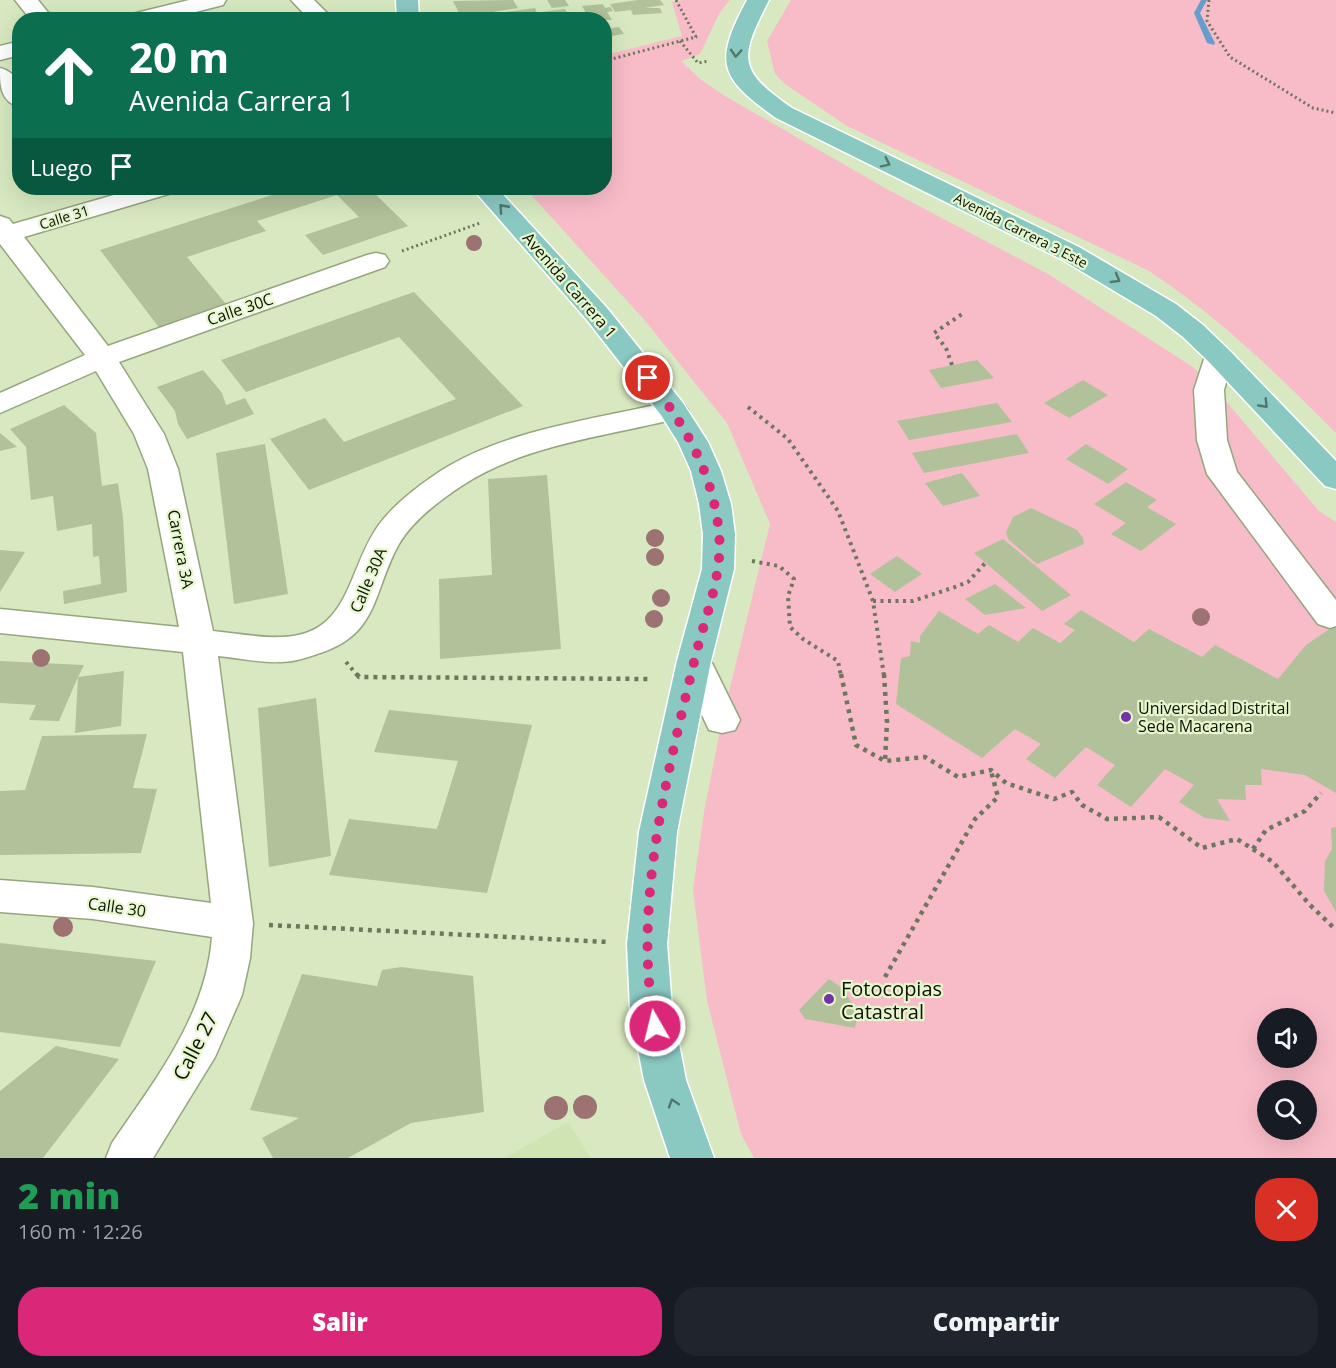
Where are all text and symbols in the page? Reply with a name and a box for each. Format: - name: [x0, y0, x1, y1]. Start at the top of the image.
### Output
- text: 20 m: [129, 28, 229, 85]
- icon: ahead: [30, 36, 108, 114]
- one-way arrow: [730, 49, 743, 58]
- text: Avenida Carrera 1: [129, 82, 354, 119]
- icon: arrive: [105, 150, 138, 183]
- text: Luego: [30, 152, 93, 182]
- one-way arrow: [879, 155, 890, 167]
- street label: Avenida Carrera 3 Este: [951, 188, 1091, 272]
- street label: Calle 31: [37, 200, 91, 234]
- one-way arrow: [499, 205, 510, 215]
- street label: Avenida Carrera 1: [518, 227, 622, 343]
- one-way arrow: [1110, 272, 1120, 283]
- street label: Calle 30C: [204, 287, 276, 331]
- pin: [622, 352, 673, 403]
- icon: arrive: [631, 361, 664, 394]
- one-way arrow: [1257, 397, 1268, 408]
- street label: Carrera 3A: [163, 508, 200, 591]
- street label: Calle 30A: [344, 543, 392, 616]
- place label: Universidad Distrital Sede Macarena: [1138, 697, 1290, 737]
- marker: Universidad Distrital Sede Macarena: [1119, 710, 1133, 724]
- street label: Calle 30: [87, 892, 147, 922]
- place label: Fotocopias Catastral: [841, 975, 942, 1025]
- marker: Fotocopias Catastral: [822, 992, 836, 1006]
- position arrow: [623, 994, 687, 1058]
- street label: Calle 27: [166, 1007, 224, 1085]
- map controls: [1257, 1008, 1317, 1140]
- button: sound: [1257, 1008, 1317, 1068]
- button: search: [1257, 1080, 1317, 1140]
- one-way arrow: [668, 1098, 680, 1109]
- text: 2 min: [18, 1171, 120, 1220]
- button: close: [1255, 1178, 1318, 1241]
- text: 160 m · 12:26: [18, 1218, 143, 1245]
- button: Salir: [18, 1287, 662, 1356]
- button: Compartir: [674, 1287, 1318, 1356]

